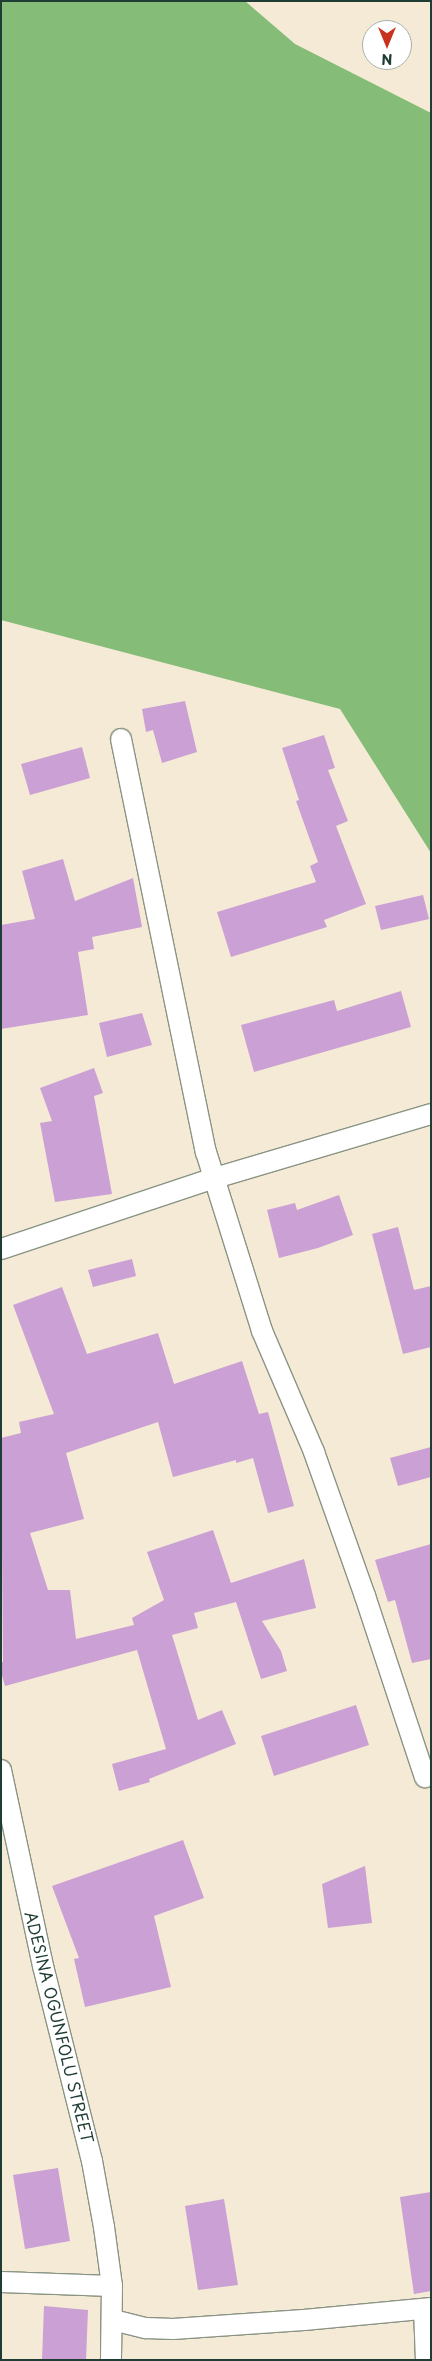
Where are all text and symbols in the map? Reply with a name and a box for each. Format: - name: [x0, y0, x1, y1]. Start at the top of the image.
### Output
- north arrow: [362, 20, 412, 70]
- text: N: [381, 49, 393, 70]
- street label: ADESINA OGUNFOLU STREET: [22, 1909, 98, 2145]

